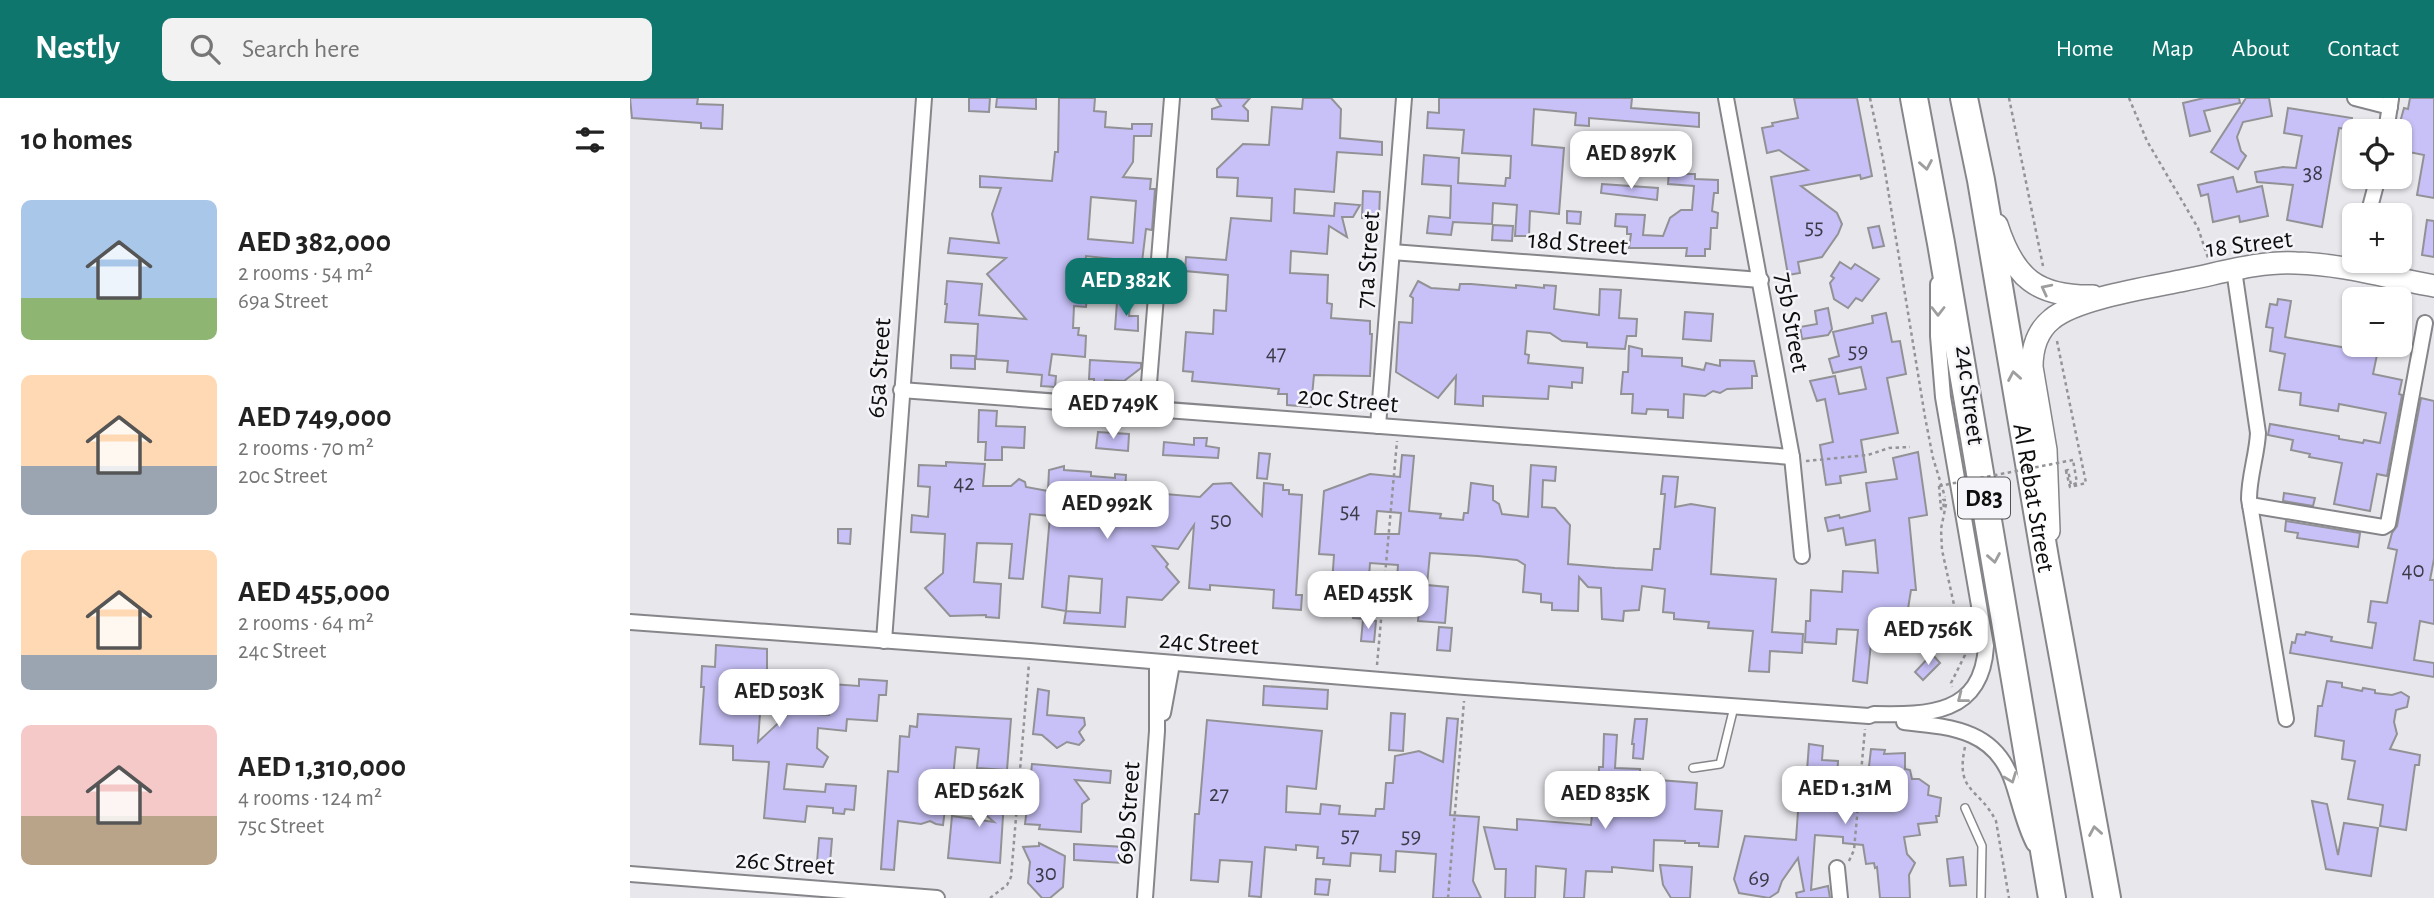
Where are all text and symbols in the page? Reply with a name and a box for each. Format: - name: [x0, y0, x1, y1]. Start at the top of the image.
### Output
- search box: [162, 18, 652, 81]
- icon: search: [186, 30, 224, 68]
- text: Nestly: [35, 32, 120, 65]
- text: Search here: [242, 36, 360, 62]
- text: Home: [2056, 37, 2114, 61]
- text: Map: [2152, 37, 2194, 61]
- text: About: [2232, 37, 2289, 61]
- text: Contact: [2327, 37, 2399, 61]
- map controls: [2342, 119, 2412, 357]
- button: locate: [2342, 119, 2412, 189]
- icon: filters: [571, 121, 609, 159]
- text: 10 homes: [21, 125, 132, 155]
- pin: AED 897K: [1559, 132, 1703, 191]
- text: AED 897K: [1586, 142, 1676, 165]
- one-way arrow: [1918, 159, 1933, 171]
- house number: 38: [2303, 162, 2323, 185]
- button: +: [2342, 203, 2412, 273]
- street label: 71a Street: [1352, 211, 1384, 310]
- house number: 55: [1804, 216, 1824, 239]
- street label: 18 Street: [2204, 226, 2294, 262]
- text: AED 382,000: [238, 227, 391, 257]
- street label: 18d Street: [1527, 227, 1629, 259]
- icon: home: [77, 228, 161, 312]
- pin: AED 382K: [1054, 258, 1198, 318]
- text: 2 rooms · 54 m²: [238, 262, 373, 285]
- text: AED 382K: [1081, 269, 1171, 292]
- street label: 75b Street: [1770, 270, 1814, 374]
- one-way arrow: [2040, 283, 2053, 297]
- button: −: [2342, 287, 2412, 357]
- text: 69a Street: [238, 290, 328, 313]
- one-way arrow: [1930, 306, 1946, 317]
- street label: 65a Street: [863, 317, 895, 419]
- house number: 59: [1848, 340, 1868, 363]
- house number: 47: [1266, 342, 1286, 365]
- street label: 24c Street: [1951, 344, 1989, 446]
- one-way arrow: [2007, 370, 2022, 382]
- pin: AED 749K: [1041, 382, 1185, 441]
- street label: 20c Street: [1296, 383, 1399, 417]
- text: AED 749K: [1068, 392, 1158, 415]
- text: AED 749,000: [238, 402, 392, 432]
- icon: home: [77, 403, 161, 487]
- street label: Al Rebat Street: [2008, 422, 2059, 574]
- text: 2 rooms · 70 m²: [238, 437, 374, 460]
- text: 20c Street: [238, 465, 327, 488]
- house number: 42: [953, 472, 975, 495]
- road number: D83: [1958, 478, 2010, 519]
- pin: AED 992K: [1035, 482, 1179, 541]
- text: AED 992K: [1062, 492, 1152, 515]
- house number: 54: [1340, 500, 1360, 523]
- house number: 50: [1210, 509, 1232, 532]
- one-way arrow: [1986, 552, 2001, 564]
- house number: 40: [2401, 559, 2425, 582]
- pin: AED 455K: [1296, 572, 1440, 631]
- text: AED 455,000: [238, 577, 390, 607]
- icon: home: [77, 578, 161, 662]
- text: AED 455K: [1324, 582, 1412, 605]
- pin: AED 756K: [1856, 608, 2000, 667]
- text: 2 rooms · 64 m²: [238, 612, 374, 635]
- text: AED 756K: [1884, 618, 1972, 641]
- street label: 24c Street: [1158, 627, 1260, 659]
- text: 24c Street: [238, 640, 326, 663]
- pin: AED 503K: [707, 670, 851, 729]
- text: AED 503K: [734, 680, 824, 703]
- one-way arrow: [1957, 690, 1970, 702]
- text: AED 1,310,000: [238, 752, 406, 782]
- icon: home: [77, 753, 161, 837]
- street label: 69b Street: [1111, 761, 1145, 866]
- pin: AED 1.31M: [1765, 766, 1925, 826]
- pin: AED 562K: [907, 770, 1051, 829]
- pin: AED 835K: [1533, 772, 1677, 831]
- one-way arrow: [2003, 772, 2017, 784]
- text: AED 1.31M: [1798, 777, 1892, 800]
- text: AED 562K: [934, 780, 1024, 803]
- text: AED 835K: [1561, 782, 1649, 805]
- house number: 27: [1209, 783, 1229, 806]
- text: 4 rooms · 124 m²: [238, 787, 382, 810]
- text: 75c Street: [238, 815, 324, 838]
- house number: 57: [1340, 824, 1360, 847]
- house number: 59: [1401, 825, 1421, 848]
- one-way arrow: [2088, 825, 2103, 837]
- street label: 26c Street: [734, 847, 835, 879]
- house number: 30: [1035, 862, 1057, 885]
- house number: 69: [1748, 867, 1770, 890]

